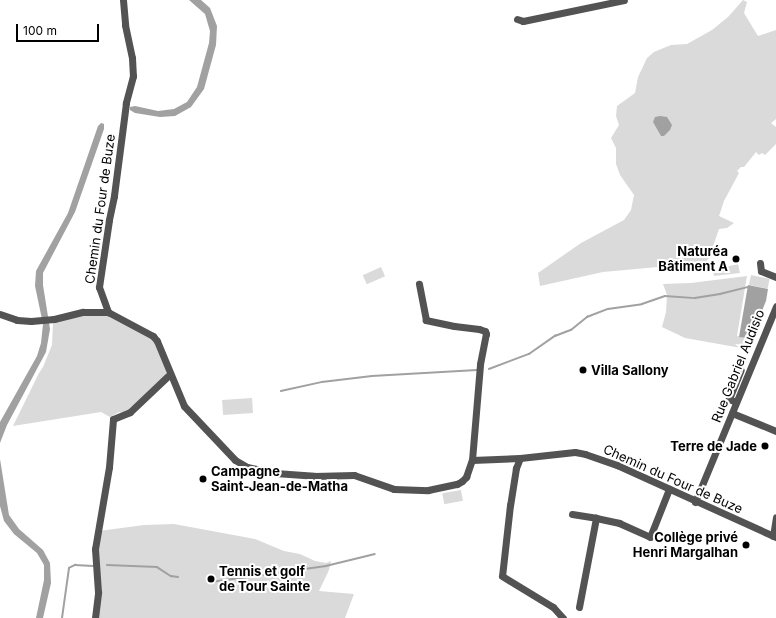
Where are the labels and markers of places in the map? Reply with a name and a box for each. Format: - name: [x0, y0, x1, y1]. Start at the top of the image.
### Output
- place label: Naturéa Bâtiment A: [658, 244, 728, 275]
- marker: Naturéa Bâtiment A: [731, 254, 741, 264]
- place label: Villa Sallony: [591, 362, 669, 378]
- marker: Villa Sallony: [578, 365, 588, 375]
- place label: Terre de Jade: [670, 438, 757, 454]
- marker: Terre de Jade: [760, 441, 770, 451]
- place label: Campagne Saint-Jean-de-Matha: [211, 464, 348, 495]
- marker: Campagne Saint-Jean-de-Matha: [198, 474, 208, 484]
- place label: Collège privé Henri Margalhan: [633, 530, 738, 561]
- marker: Collège privé Henri Margalhan: [741, 540, 751, 550]
- place label: Tennis et golf de Tour Sainte: [219, 564, 310, 595]
- marker: Tennis et golf de Tour Sainte: [206, 574, 216, 584]

